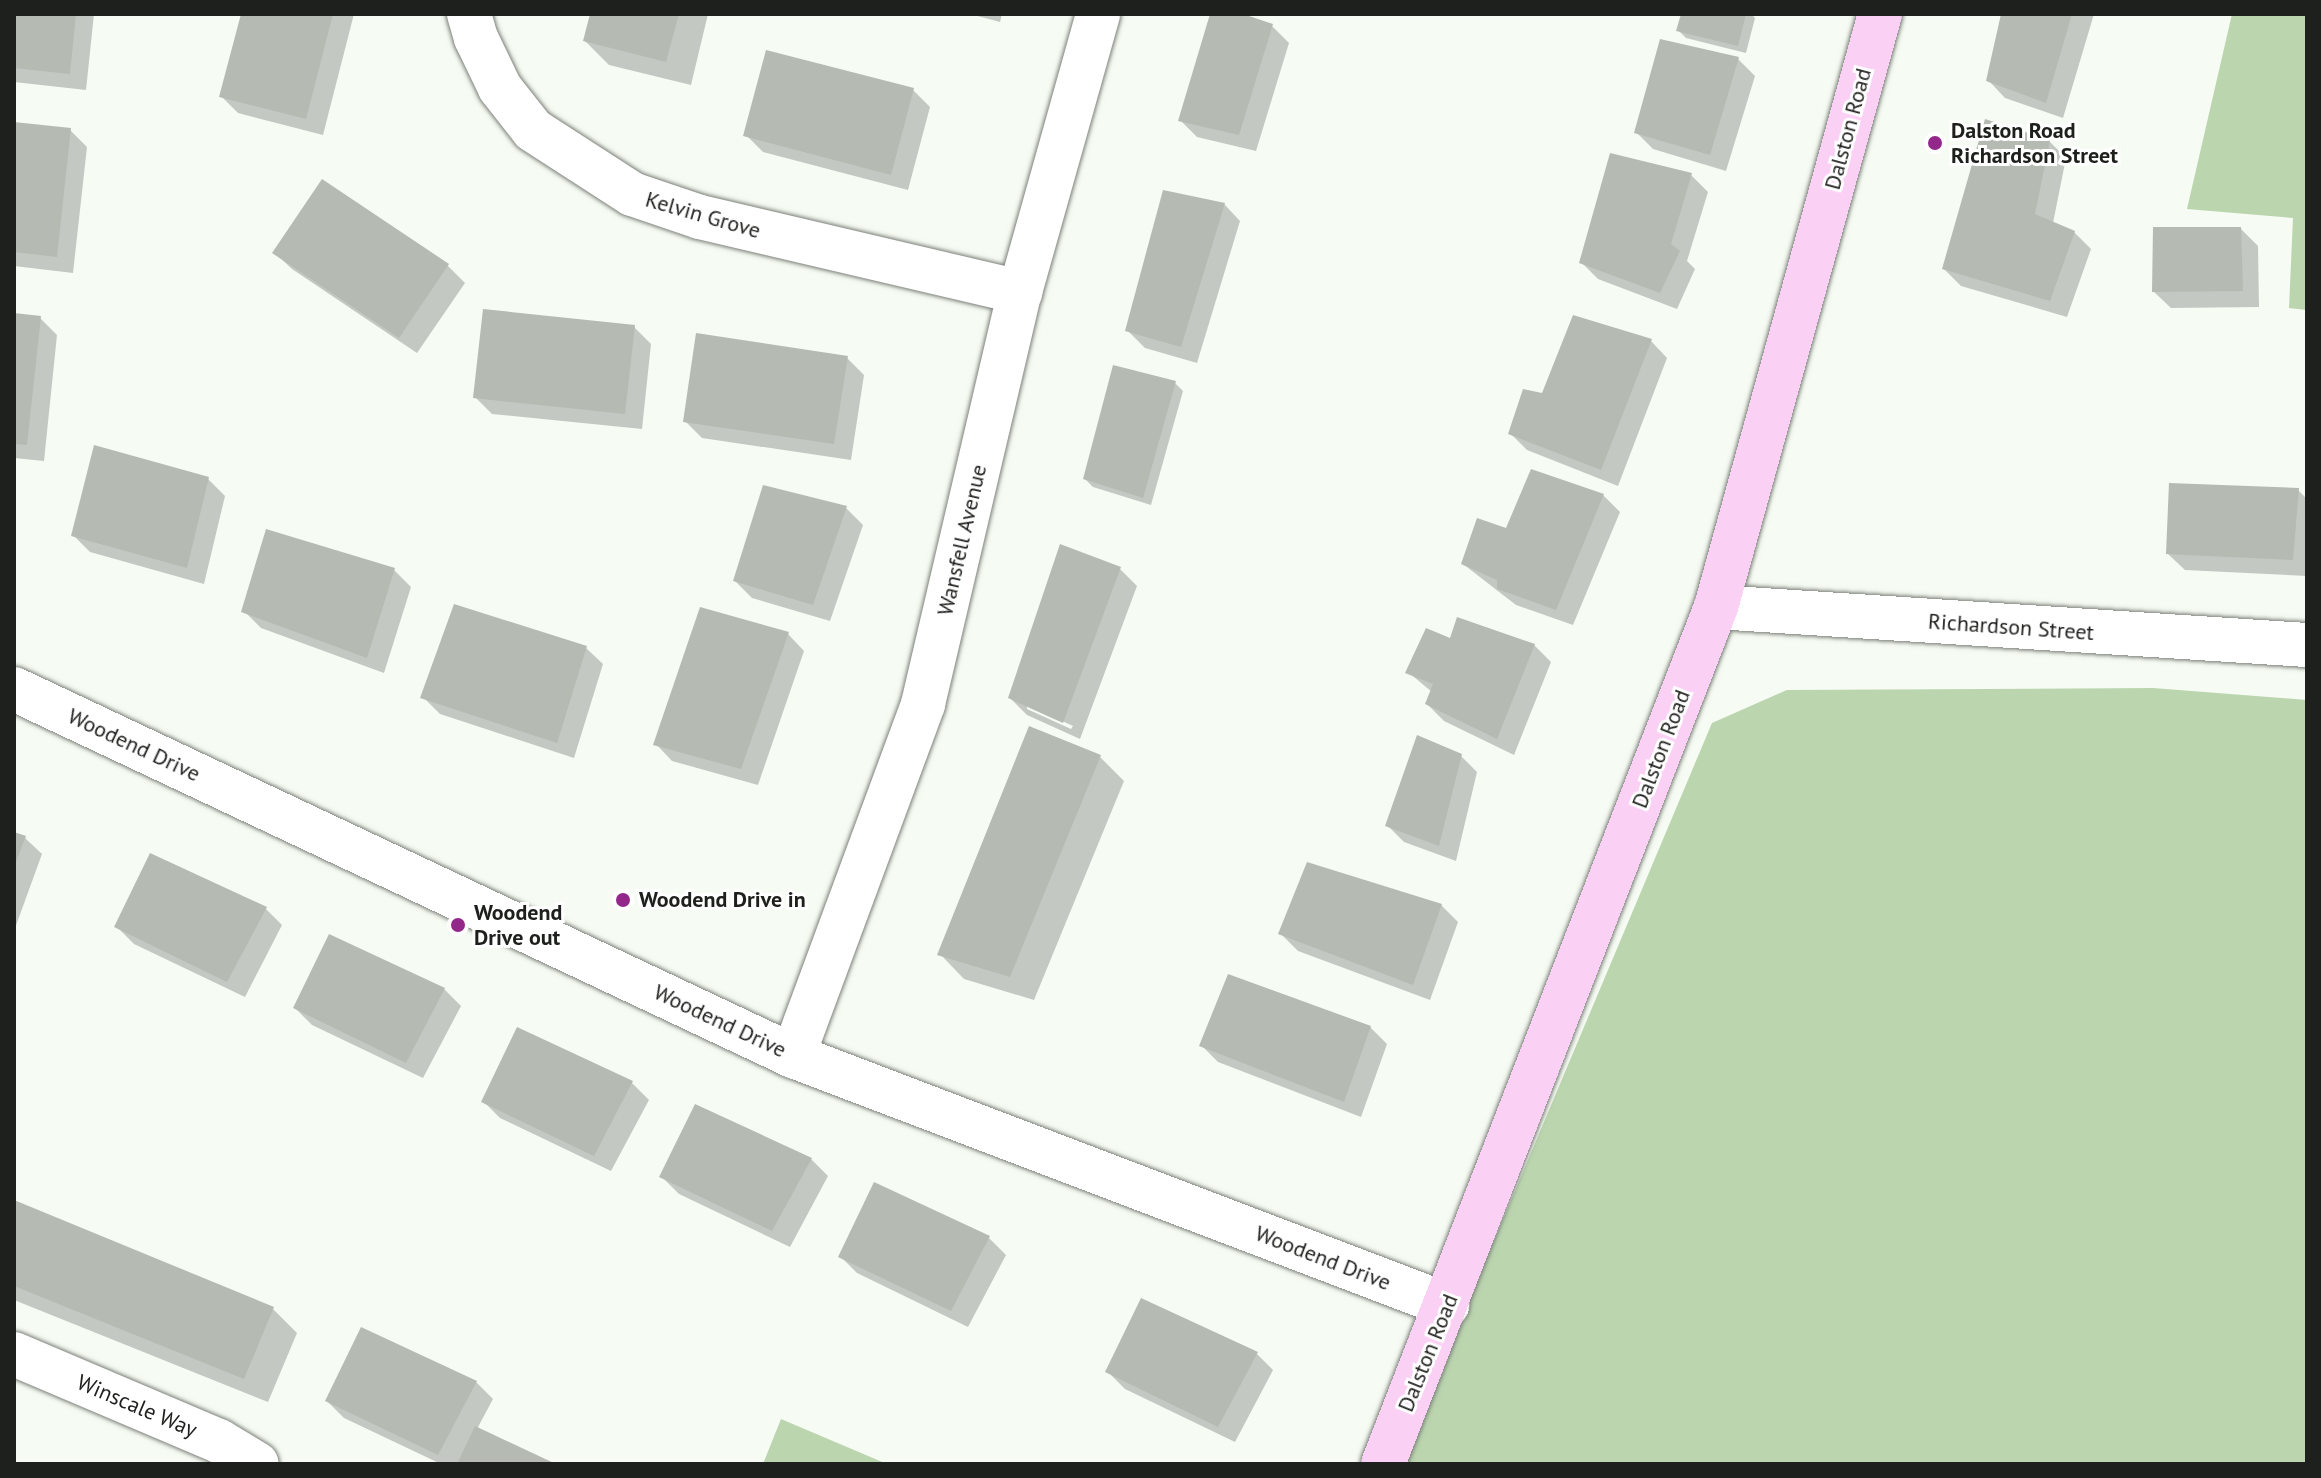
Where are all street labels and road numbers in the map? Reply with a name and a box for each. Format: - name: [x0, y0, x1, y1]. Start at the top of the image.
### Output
- street label: Dalston Road: [1819, 65, 1877, 193]
- street label: Kelvin Grove: [642, 186, 764, 244]
- street label: Wansfell Avenue: [932, 462, 992, 618]
- street label: Richardson Street: [1927, 608, 2095, 646]
- street label: Dalston Road: [1626, 686, 1696, 812]
- street label: Woodend Drive: [64, 703, 204, 787]
- street label: Woodend Drive: [650, 979, 790, 1063]
- street label: Woodend Drive: [1252, 1220, 1394, 1296]
- street label: Dalston Road: [1392, 1290, 1464, 1416]
- street label: Winscale Way: [73, 1369, 201, 1443]

